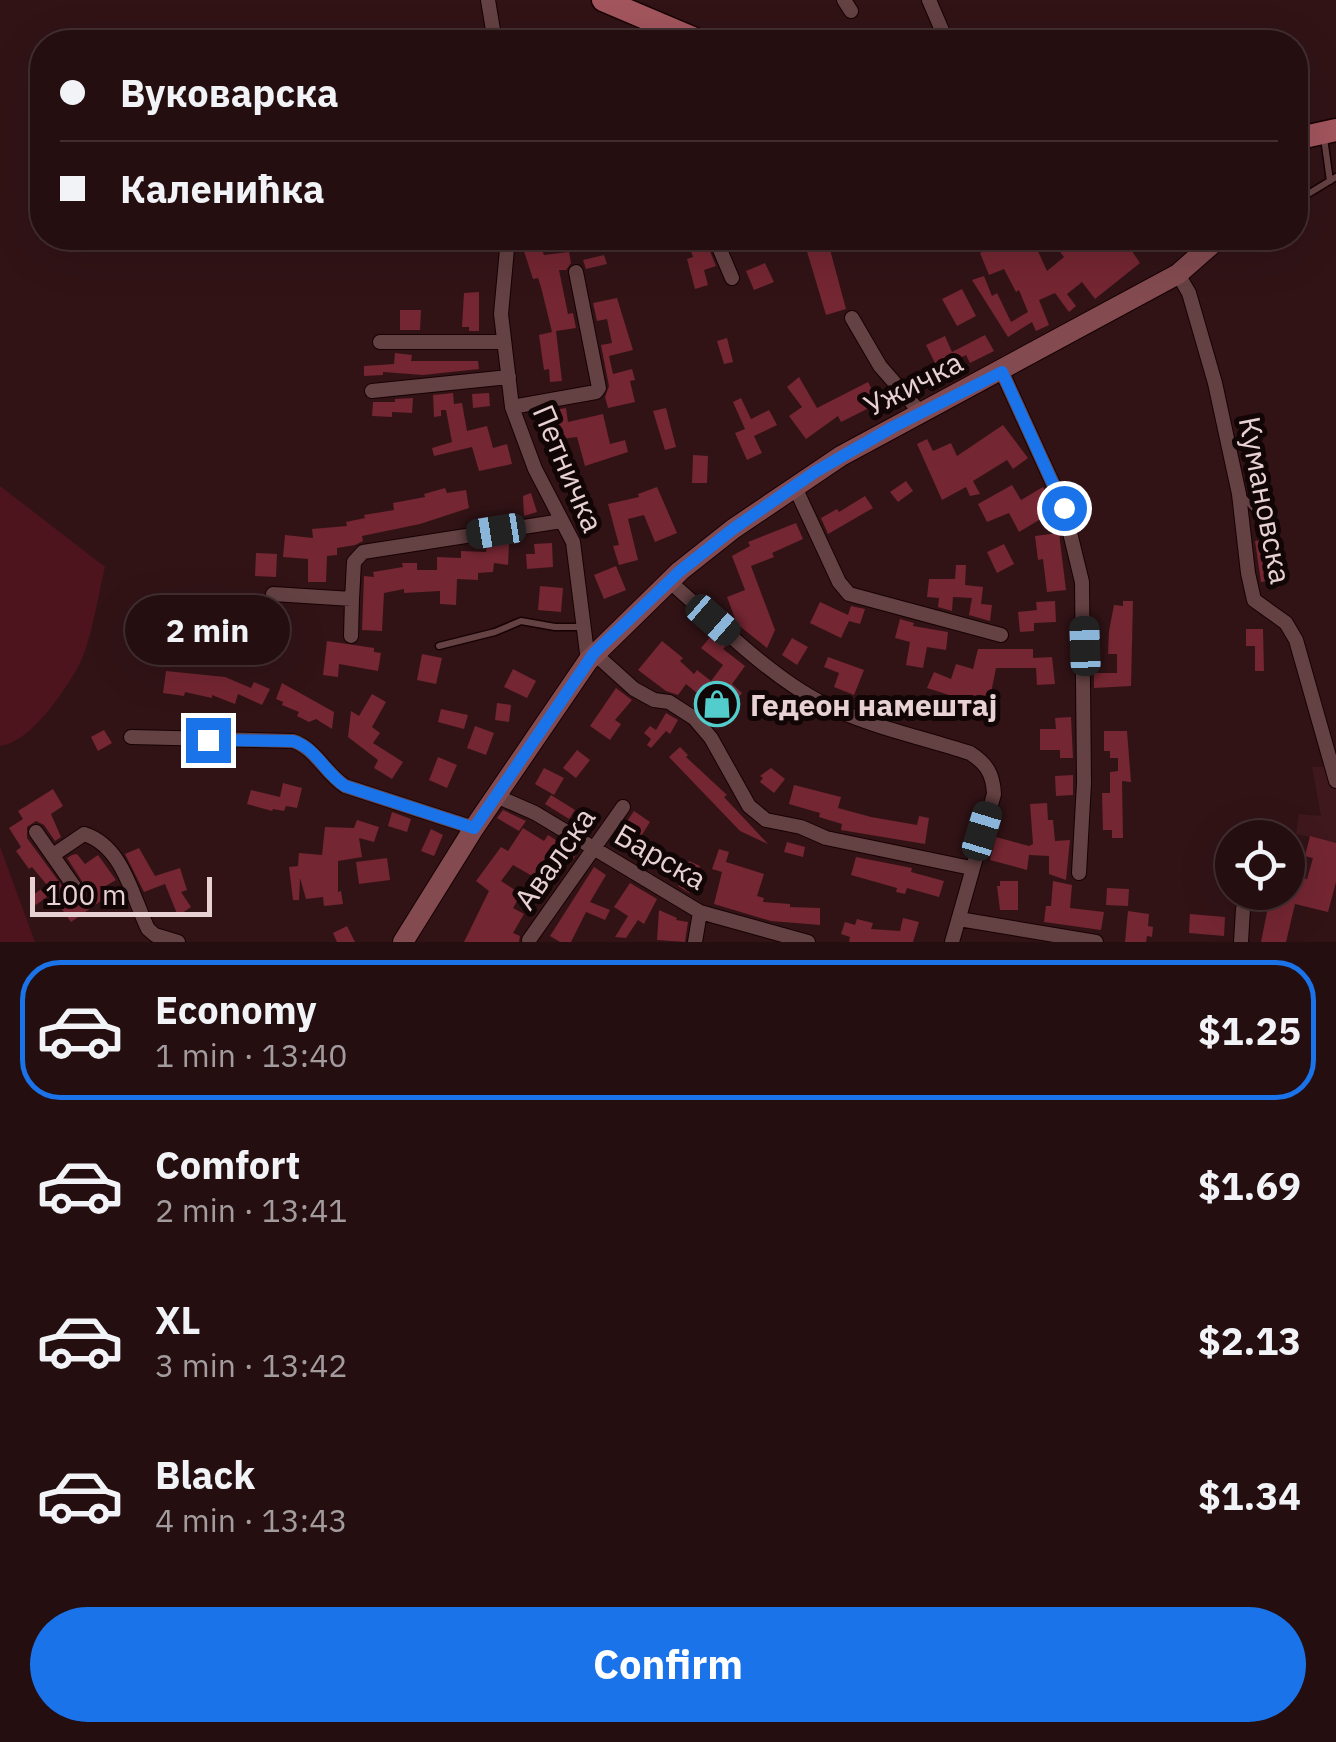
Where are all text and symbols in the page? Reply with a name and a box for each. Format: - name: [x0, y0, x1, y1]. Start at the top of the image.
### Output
- text: Вуковарска: [120, 68, 339, 117]
- text: Каленићка: [120, 164, 325, 213]
- street label: Ужичка: [857, 342, 969, 424]
- street label: Петничка: [525, 398, 613, 538]
- street label: Кумановска: [1231, 413, 1301, 587]
- route start: [1042, 486, 1087, 531]
- car: [464, 511, 528, 551]
- car: [681, 589, 745, 651]
- callout: 2 min: [126, 595, 290, 665]
- text: 2 min: [166, 609, 249, 651]
- car: [1069, 615, 1101, 677]
- shop icon: Гедеон намештај: [694, 681, 740, 727]
- place label: Гедеон намештај: [750, 685, 997, 724]
- route end: [186, 718, 231, 763]
- car: [959, 798, 1005, 864]
- street label: Авалска: [505, 799, 603, 917]
- street label: Барска: [608, 814, 714, 898]
- map controls: [1215, 820, 1305, 910]
- button: locate: [1215, 820, 1305, 910]
- scale bar: [30, 872, 212, 916]
- text: 100 m: [45, 876, 126, 913]
- icon: car: [35, 985, 125, 1075]
- text: Economy: [155, 985, 317, 1034]
- text: $1.25: [1198, 1006, 1301, 1055]
- text: 1 min · 13:40: [155, 1034, 348, 1076]
- icon: car: [35, 1140, 125, 1230]
- text: Comfort: [155, 1140, 300, 1189]
- text: $1.69: [1198, 1161, 1301, 1210]
- text: 2 min · 13:41: [155, 1189, 348, 1231]
- icon: car: [35, 1295, 125, 1385]
- text: XL: [155, 1295, 201, 1344]
- text: $2.13: [1198, 1316, 1301, 1365]
- text: 3 min · 13:42: [155, 1344, 348, 1386]
- icon: car: [35, 1450, 125, 1540]
- text: Black: [155, 1450, 255, 1499]
- text: $1.34: [1198, 1471, 1301, 1520]
- text: 4 min · 13:43: [155, 1499, 348, 1541]
- button: Confirm: [30, 1607, 1306, 1722]

